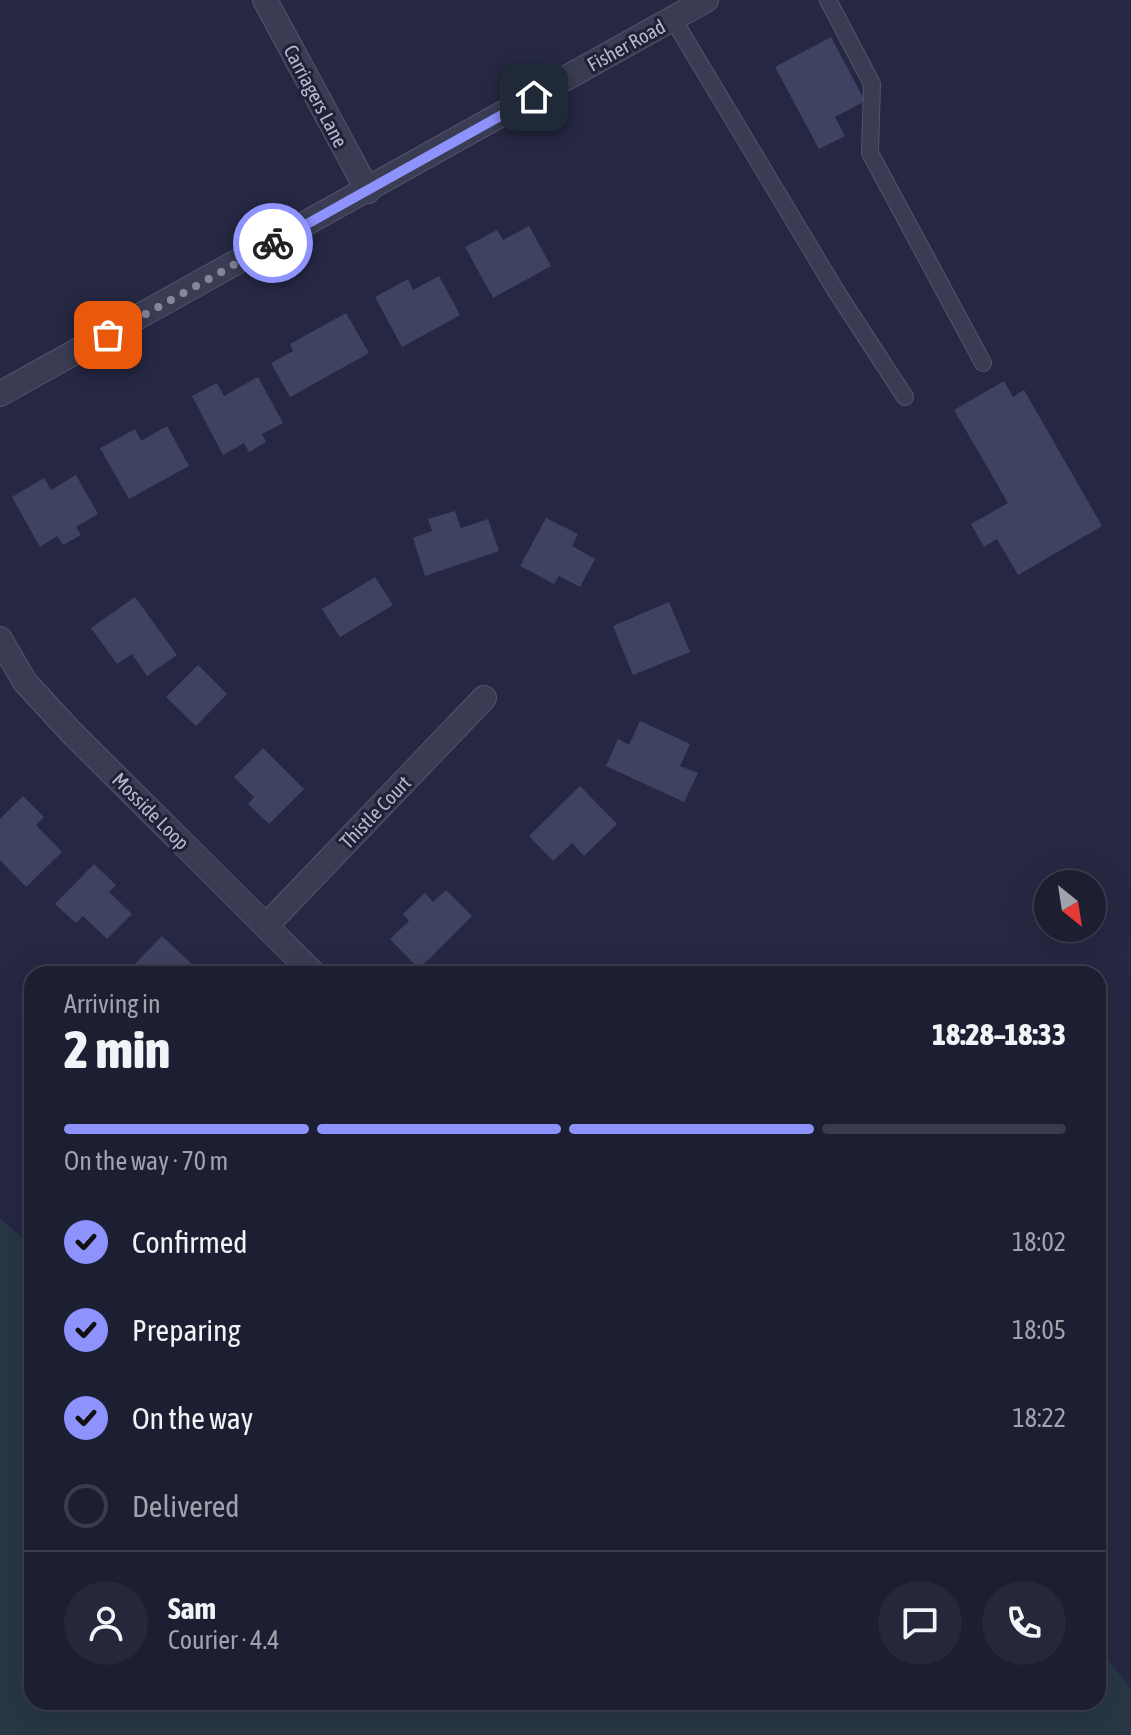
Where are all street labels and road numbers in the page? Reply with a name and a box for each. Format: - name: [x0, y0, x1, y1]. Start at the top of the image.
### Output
- street label: Fisher Road: [583, 14, 669, 76]
- street label: Carriagers Lane: [279, 41, 353, 151]
- street label: Mosside Loop: [108, 768, 194, 854]
- street label: Thistle Court: [335, 771, 415, 853]

